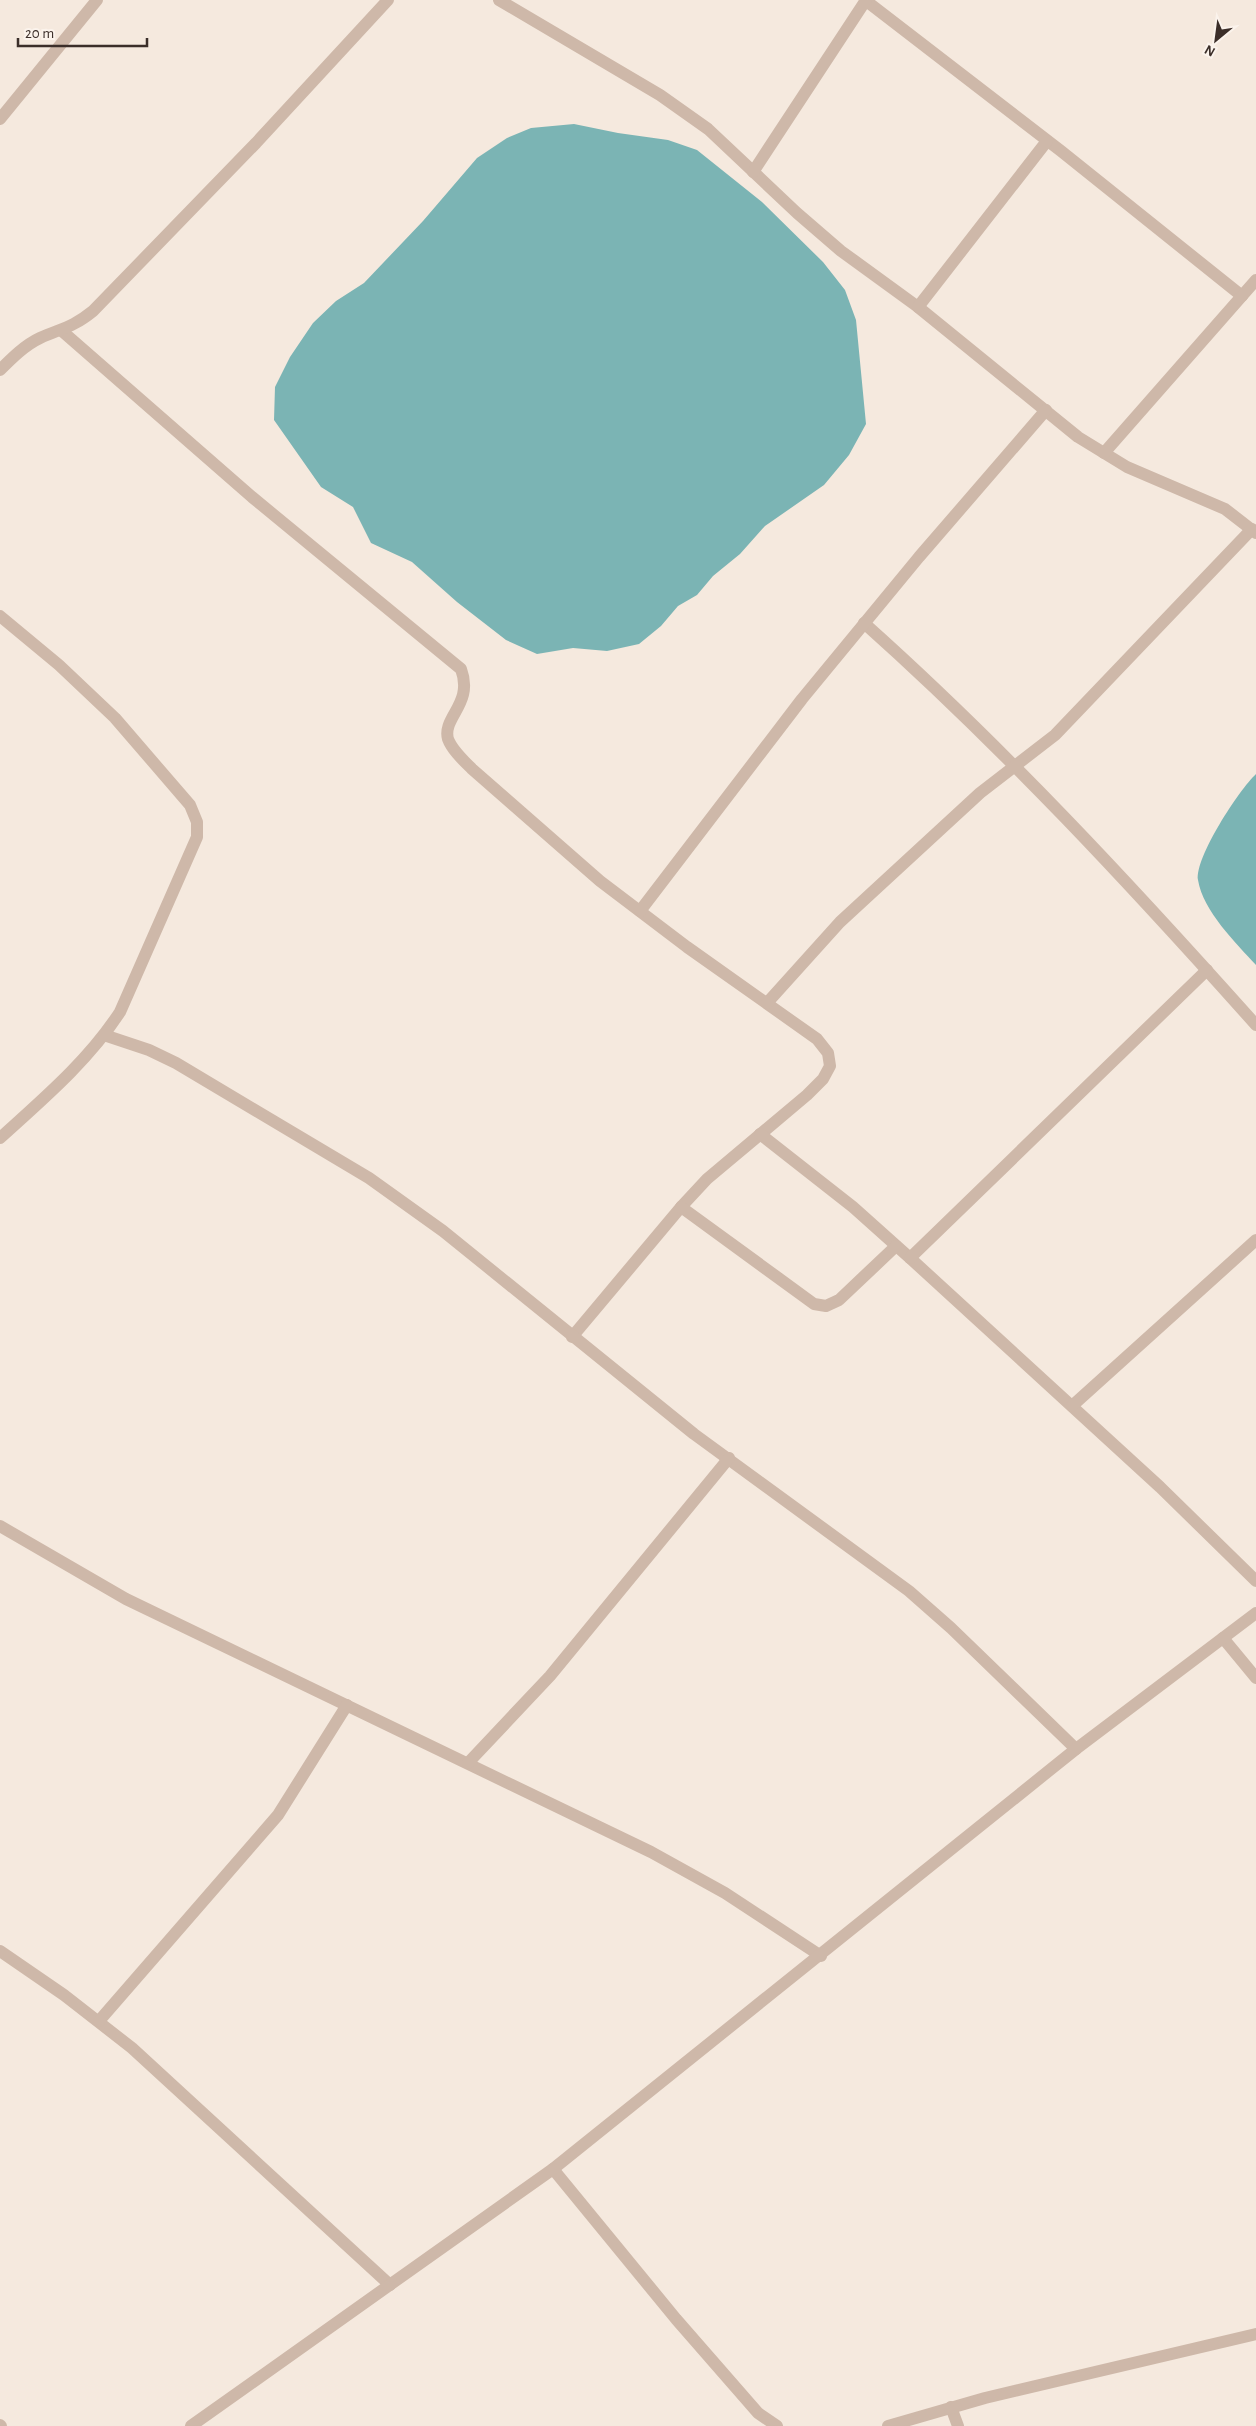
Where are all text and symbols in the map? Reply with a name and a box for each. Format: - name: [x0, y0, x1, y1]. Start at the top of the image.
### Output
- scale bar: [18, 15, 146, 47]
- north arrow: [1191, 15, 1241, 65]
- text: 20 m: [25, 26, 54, 41]
- text: N: [1203, 42, 1218, 59]

